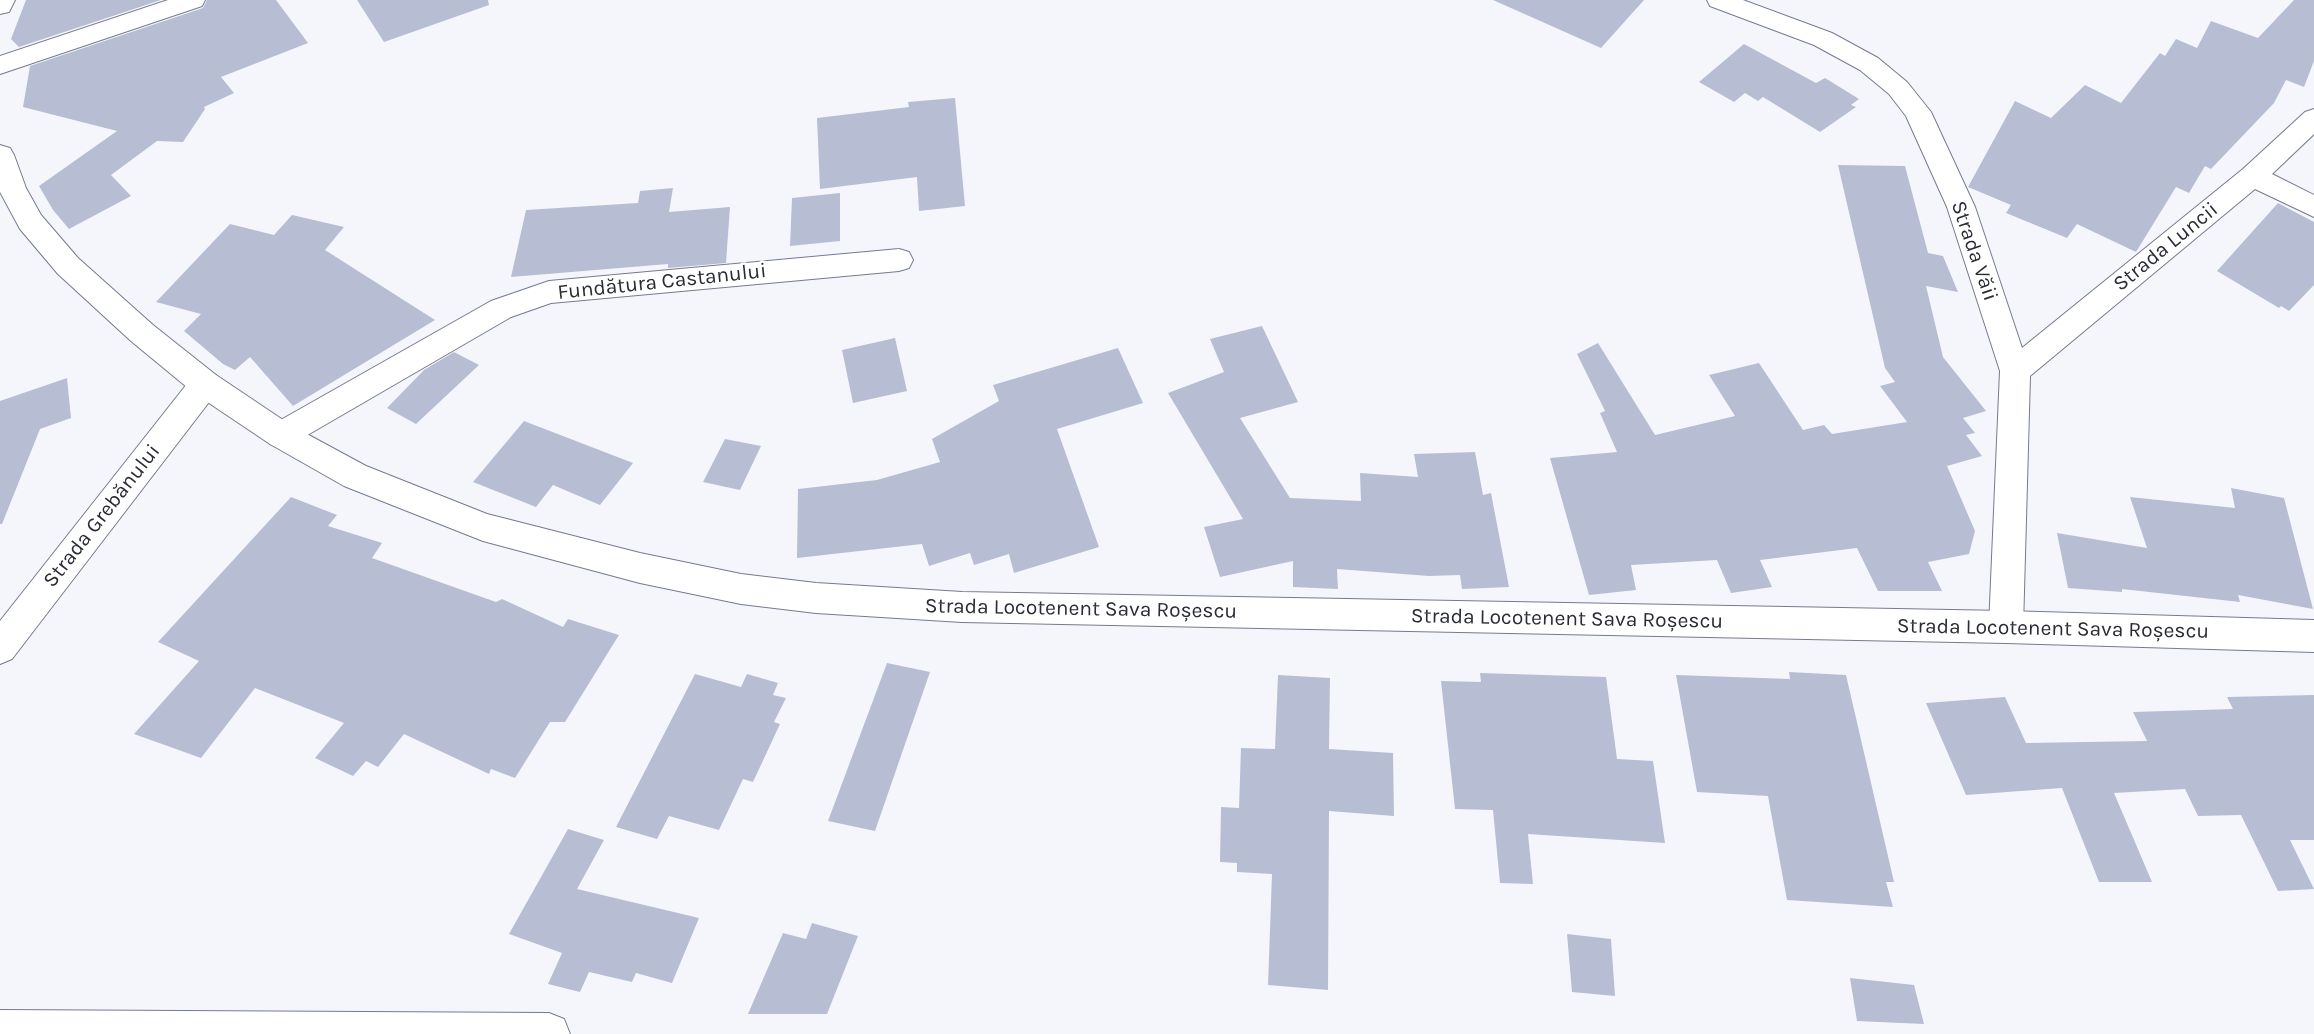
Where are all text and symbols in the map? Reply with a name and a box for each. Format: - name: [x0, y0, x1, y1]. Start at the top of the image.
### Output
- street label: Strada Luncii: [2109, 197, 2223, 297]
- street label: Strada Văii: [1945, 198, 2003, 304]
- street label: Fundătura Castanului: [556, 259, 768, 305]
- street label: Strada Grebănului: [38, 439, 166, 593]
- street label: Strada Locotenent Sava Roșescu: [925, 594, 1237, 624]
- street label: Strada Locotenent Sava Roșescu: [1411, 604, 1723, 634]
- street label: Strada Locotenent Sava Roșescu: [1897, 614, 2209, 644]

